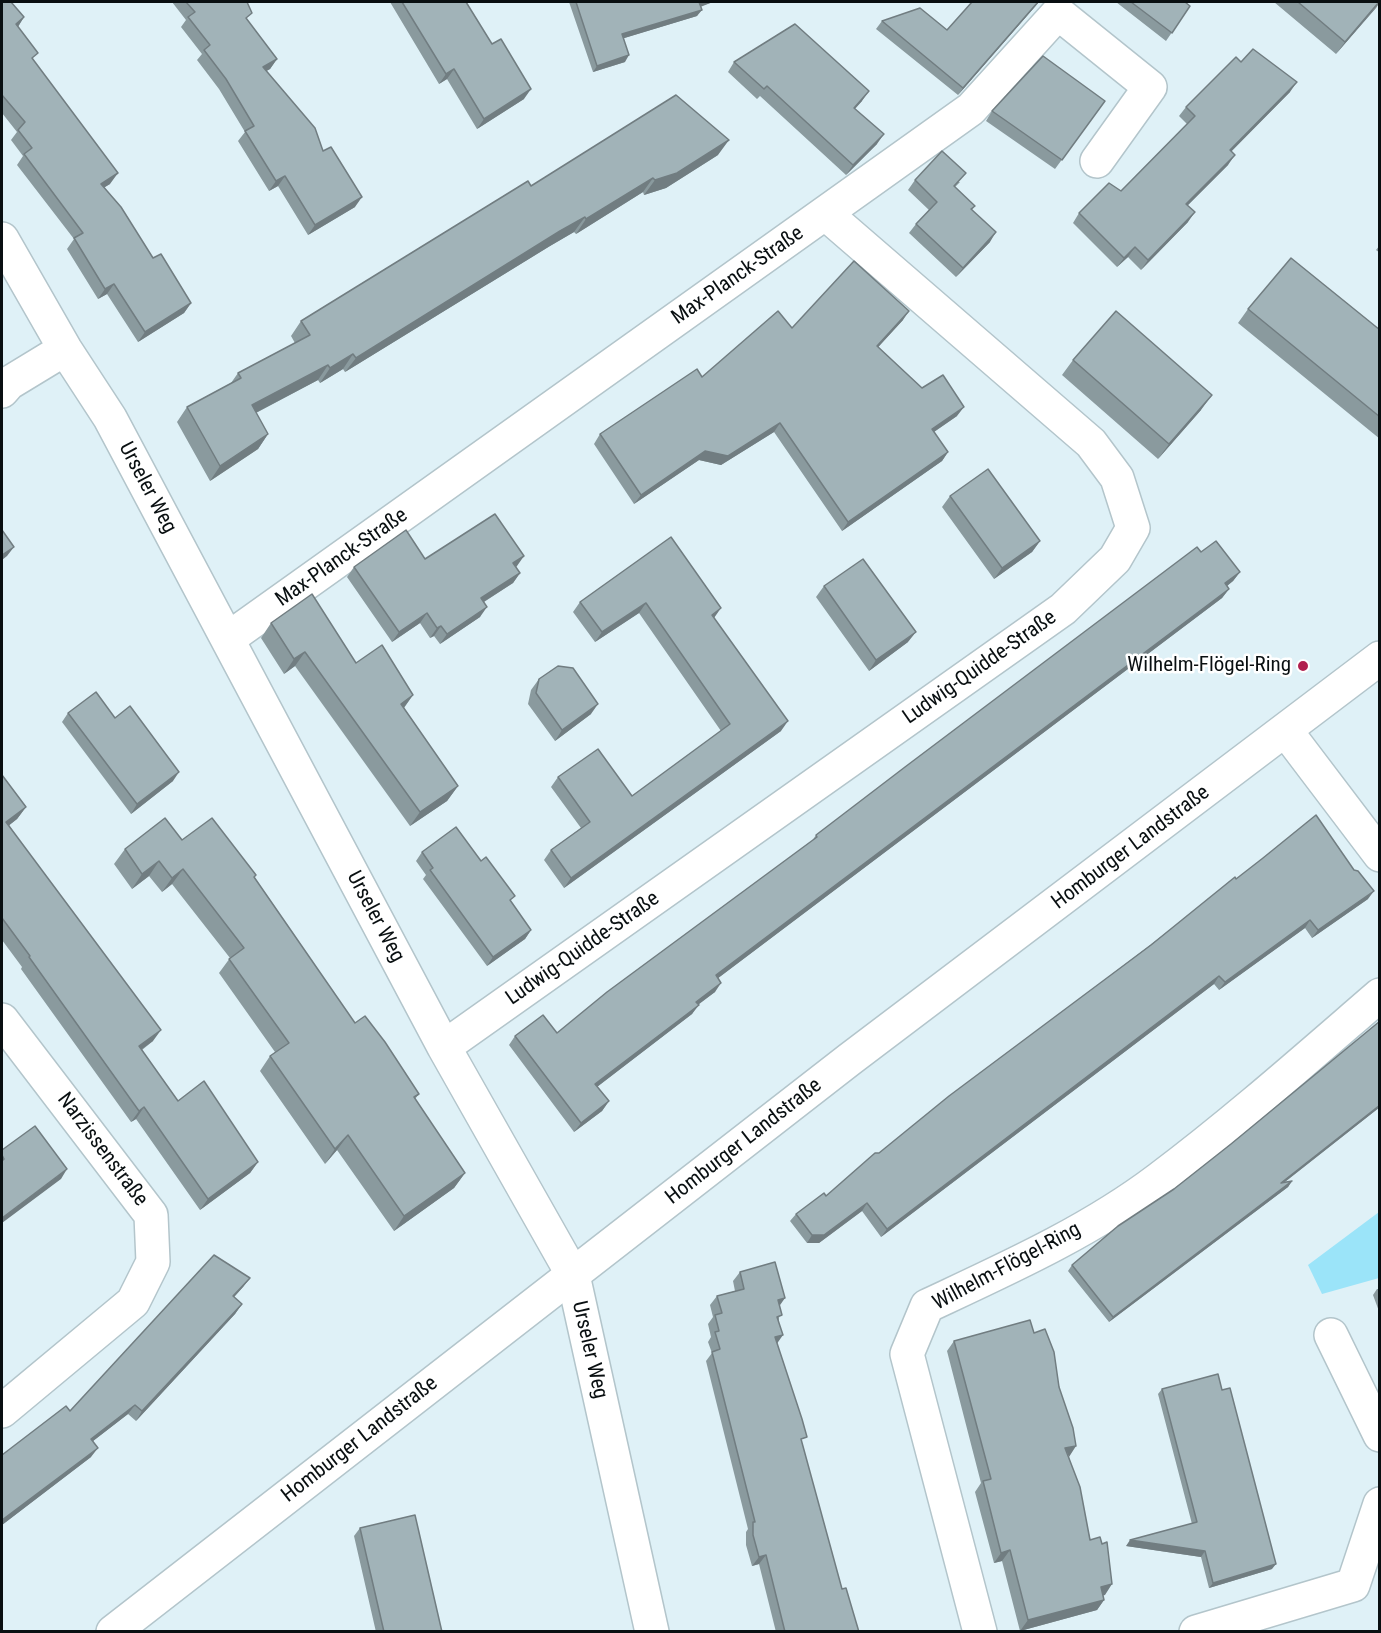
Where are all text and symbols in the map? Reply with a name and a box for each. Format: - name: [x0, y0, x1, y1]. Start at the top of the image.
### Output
- street label: Max-Planck-Straße: [667, 221, 809, 331]
- street label: Urseler Weg: [113, 438, 181, 538]
- street label: Max-Planck-Straße: [271, 503, 413, 613]
- street label: Ludwig-Quidde-Straße: [898, 606, 1062, 730]
- place label: Wilhelm-Flögel-Ring: [1127, 653, 1291, 679]
- marker: Wilhelm-Flögel-Ring: [1296, 659, 1310, 673]
- street label: Homburger Landstraße: [1047, 781, 1215, 915]
- street label: Urseler Weg: [341, 867, 409, 967]
- street label: Ludwig-Quidde-Straße: [501, 887, 665, 1011]
- street label: Homburger Landstraße: [661, 1073, 827, 1211]
- street label: Narzissenstraße: [51, 1088, 153, 1212]
- street label: Wilhelm-Flögel-Ring: [929, 1217, 1085, 1317]
- street label: Urseler Weg: [566, 1299, 612, 1401]
- street label: Homburger Landstraße: [277, 1371, 443, 1509]

